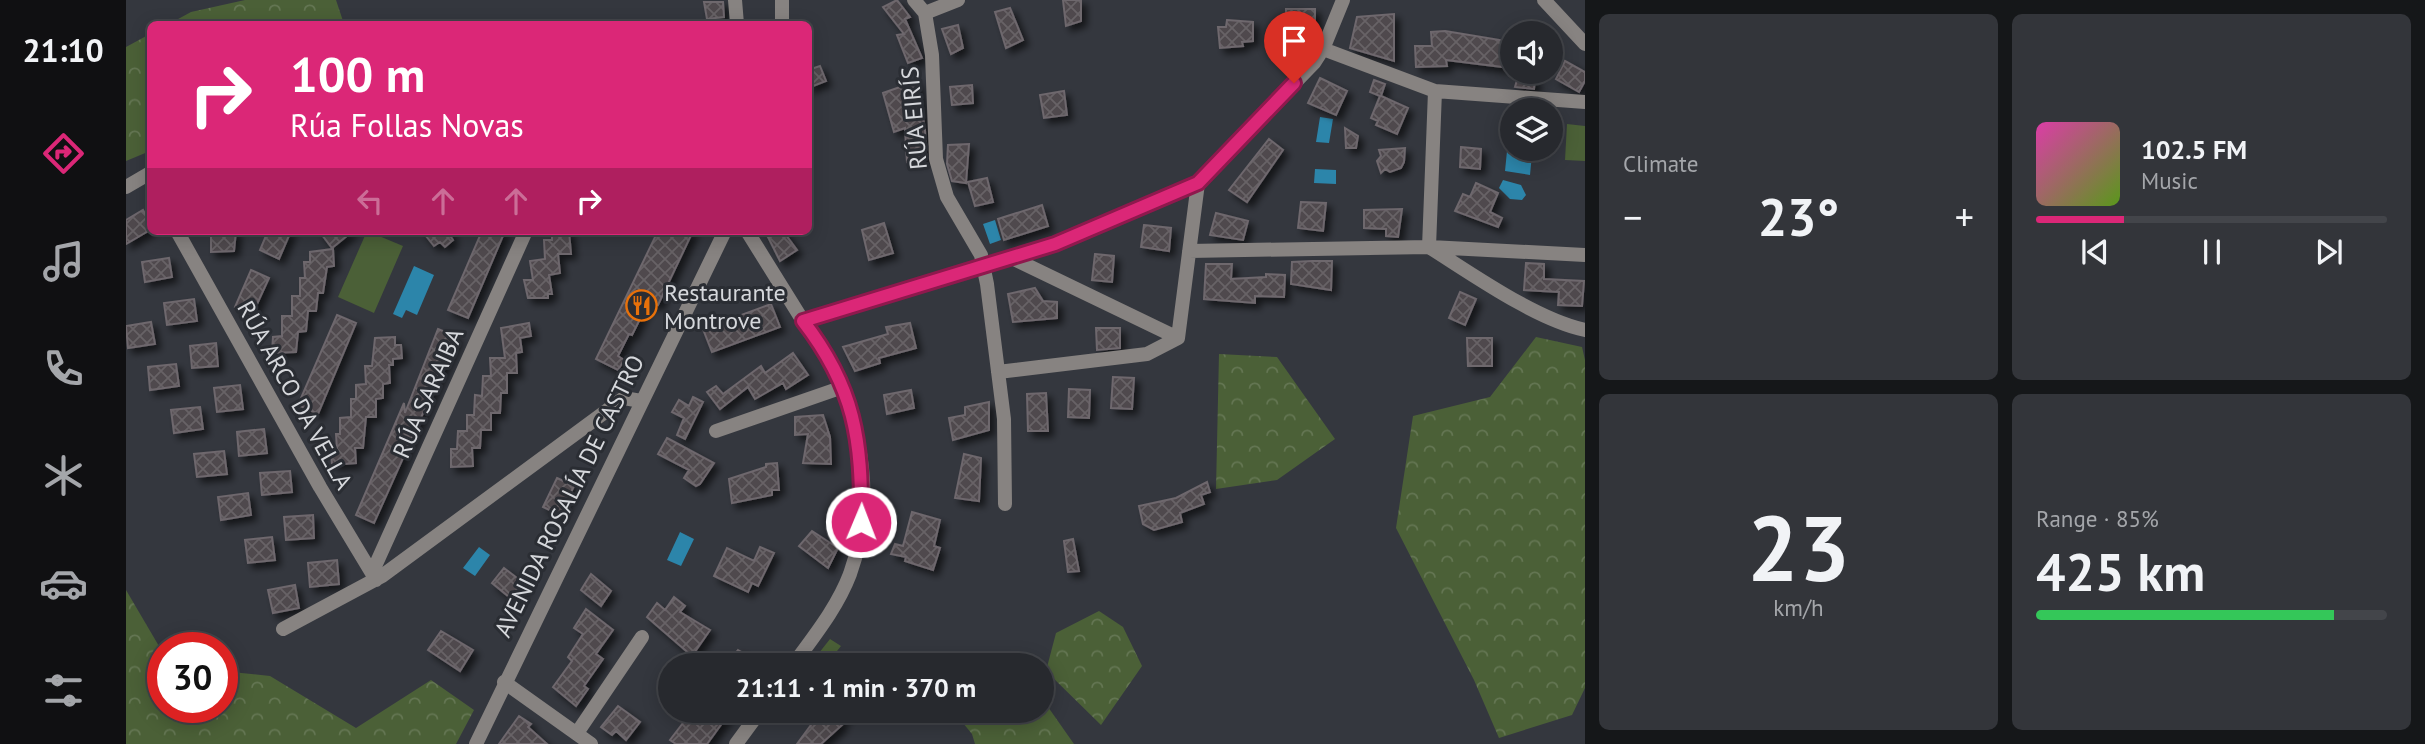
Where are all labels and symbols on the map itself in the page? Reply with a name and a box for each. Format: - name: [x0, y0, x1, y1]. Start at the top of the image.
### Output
- pin: [1264, 11, 1324, 83]
- street label: RÚA EIRÍS: [894, 65, 934, 171]
- place label: Restaurante Montrove: [664, 277, 786, 336]
- restaurant icon: Restaurante Montrove: [624, 289, 658, 323]
- street label: RÚA ARCO DA VELLA: [230, 295, 360, 495]
- street label: RÚA SARAIBA: [386, 323, 470, 463]
- street label: AVENIDA ROSALÍA DE CASTRO: [487, 350, 651, 642]
- position arrow: [824, 485, 898, 559]
- speed limit sign: 30: [147, 632, 238, 723]

